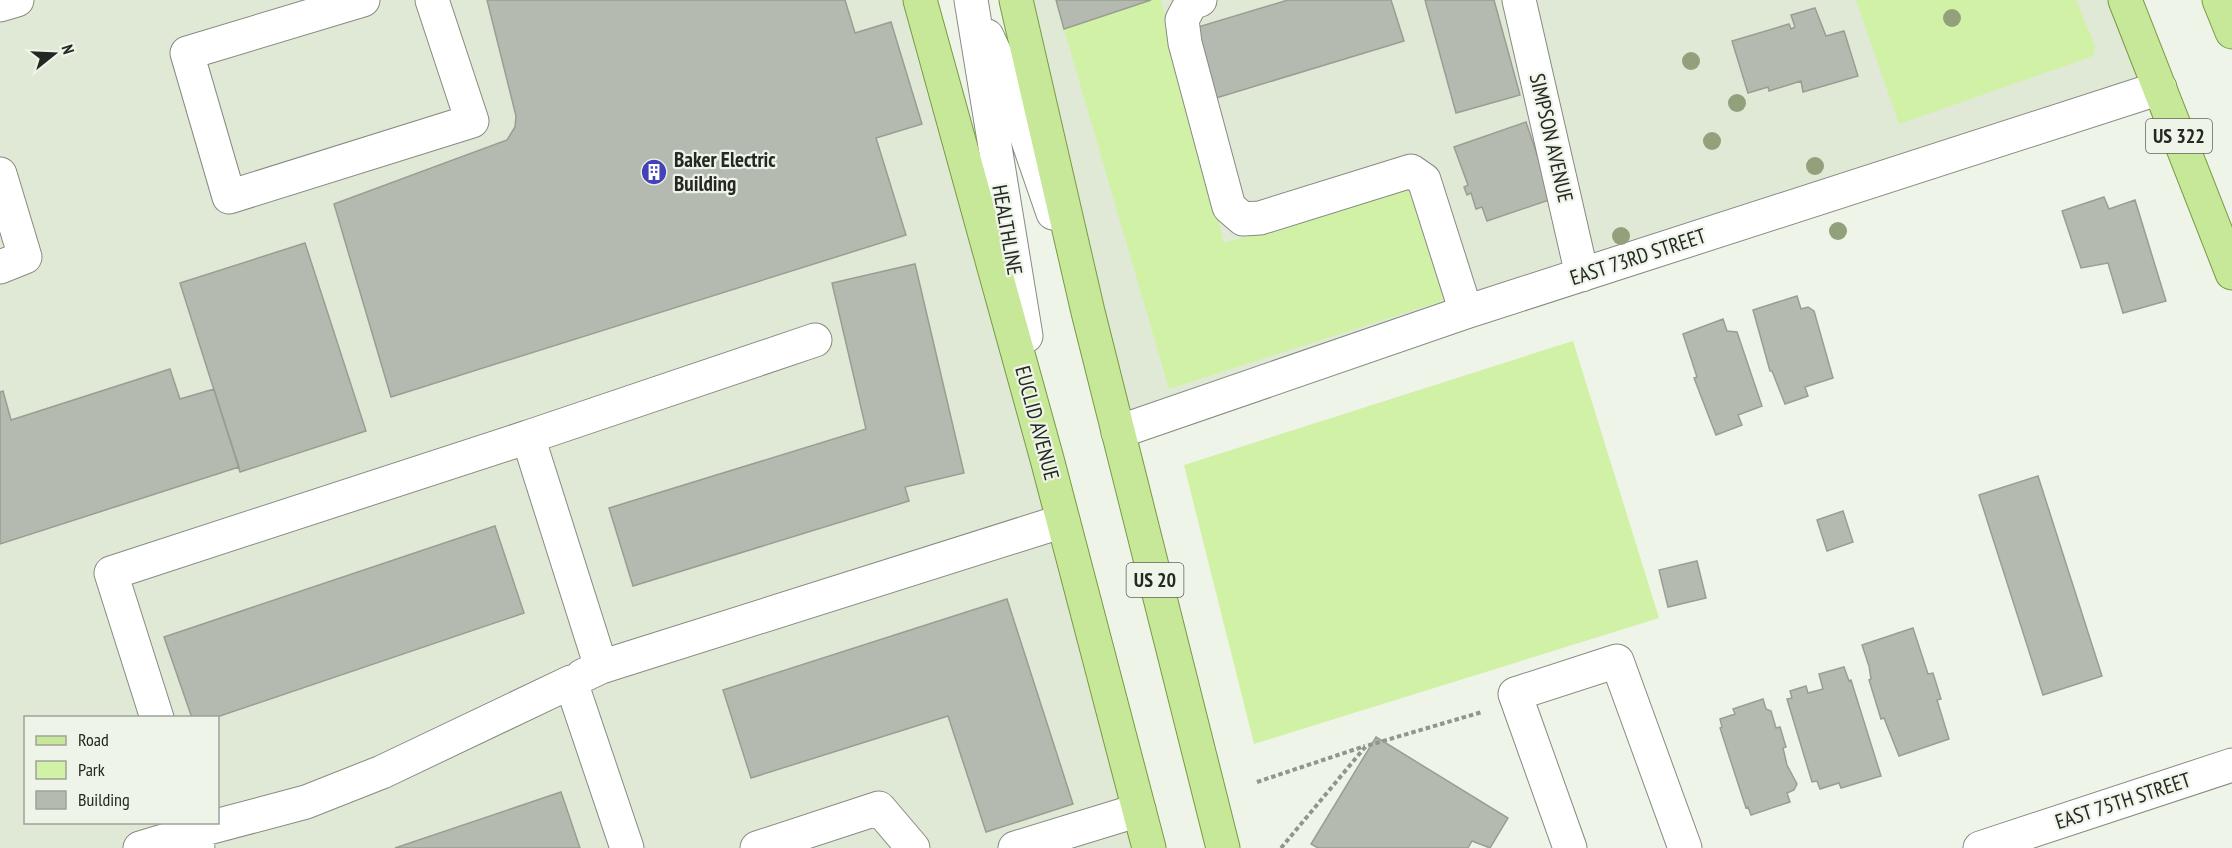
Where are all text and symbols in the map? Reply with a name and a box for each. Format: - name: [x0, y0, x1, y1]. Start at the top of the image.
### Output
- north arrow: [24, 24, 84, 84]
- text: N: [57, 42, 79, 57]
- street label: SIMPSON AVENUE: [1524, 71, 1579, 205]
- road number: US 322: [2146, 119, 2212, 153]
- place label: Baker Electric Building: [674, 146, 776, 197]
- building icon: Baker Electric Building: [639, 157, 669, 187]
- street label: HEALTHLINE: [986, 183, 1029, 277]
- street label: EAST 73RD STREET: [1566, 222, 1710, 291]
- street label: EUCLID AVENUE: [1009, 363, 1066, 483]
- road number: US 20: [1126, 563, 1184, 597]
- legend: [24, 716, 219, 824]
- text: Road: [78, 728, 109, 751]
- text: Park: [78, 758, 105, 781]
- street label: EAST 75TH STREET: [2052, 766, 2195, 835]
- text: Building: [78, 788, 130, 811]

